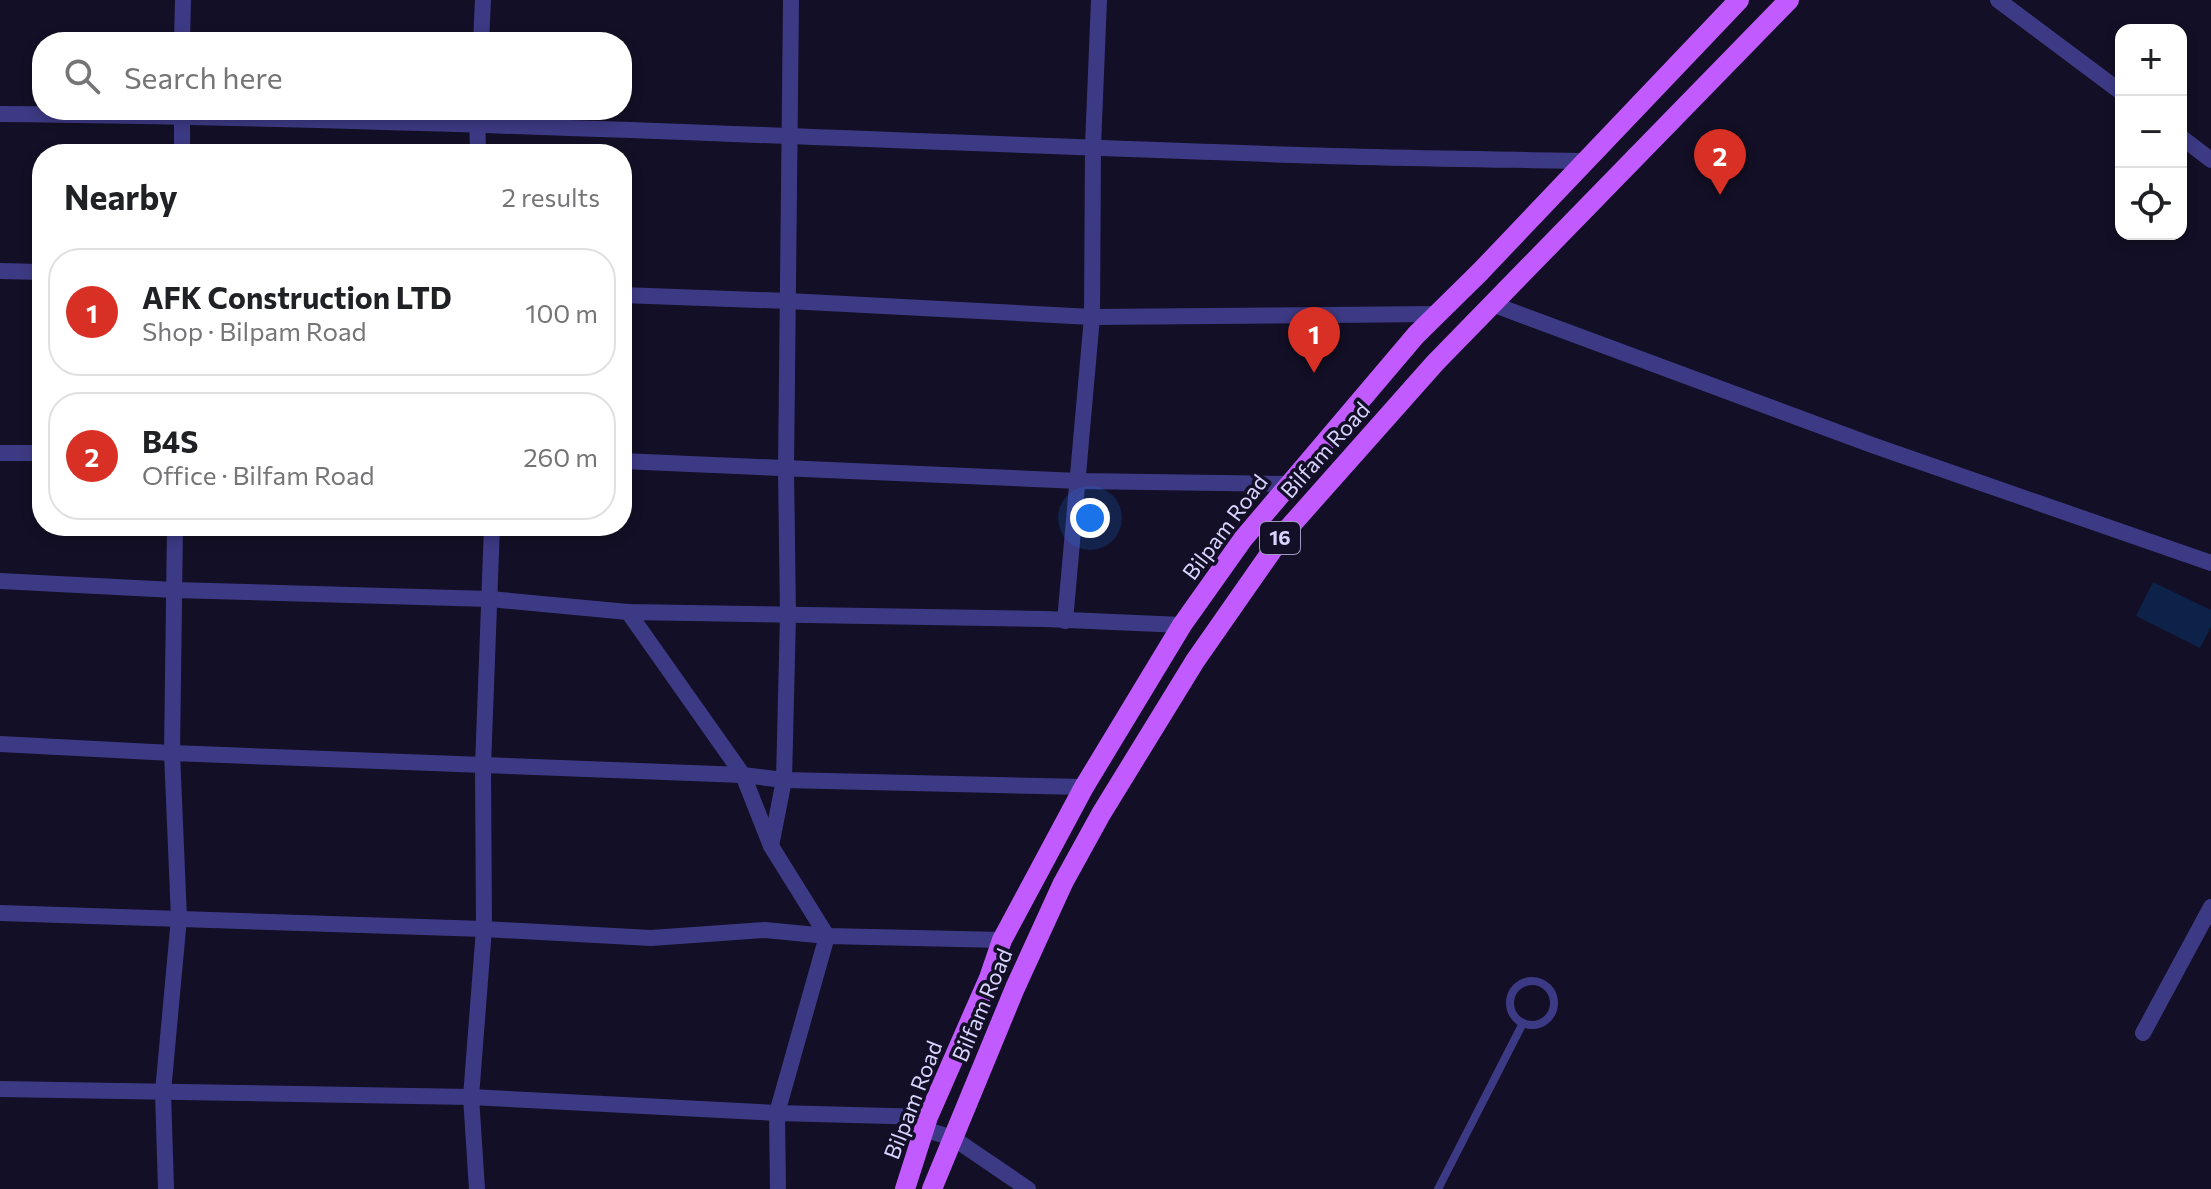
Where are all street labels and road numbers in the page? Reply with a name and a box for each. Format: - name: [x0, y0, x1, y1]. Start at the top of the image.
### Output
- street label: Bilfam Road: [1274, 396, 1375, 503]
- street label: Bilpam Road: [1176, 469, 1273, 585]
- road number: 16: [1260, 522, 1300, 554]
- street label: Bilfam Road: [946, 944, 1017, 1065]
- street label: Bilpam Road: [878, 1037, 947, 1163]

